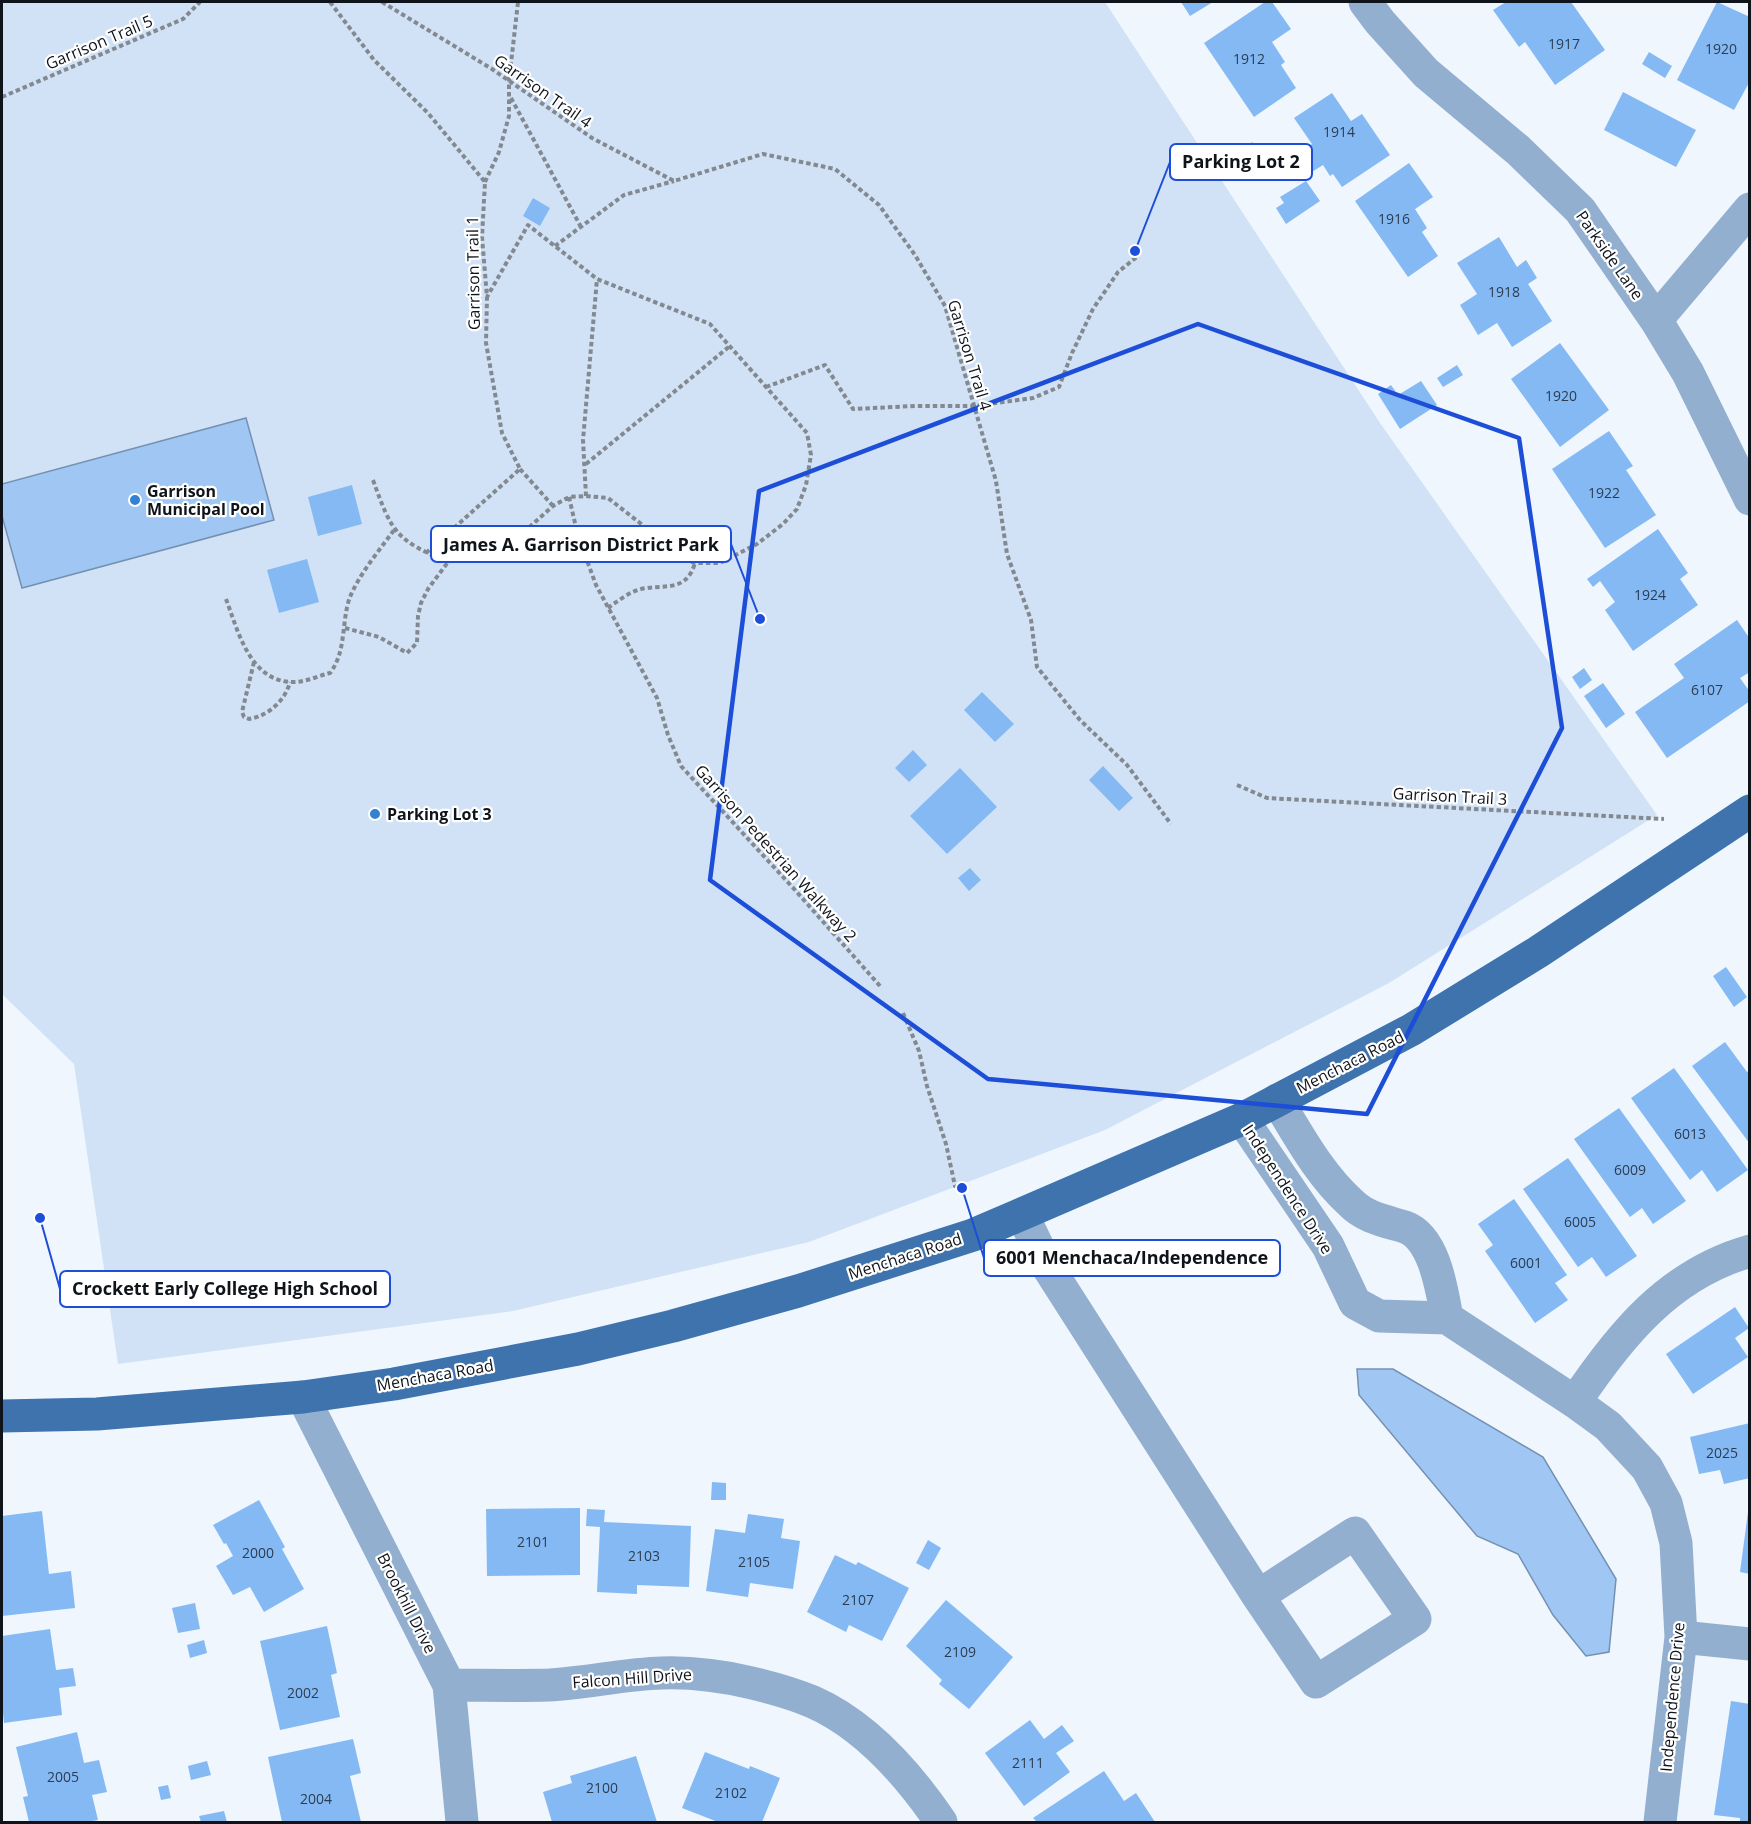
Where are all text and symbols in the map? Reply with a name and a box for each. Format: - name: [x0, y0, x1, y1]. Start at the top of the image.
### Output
- street label: Garrison Trail 5: [42, 10, 156, 74]
- house number: 1917: [1548, 34, 1580, 53]
- house number: 1920: [1705, 39, 1737, 58]
- street label: Garrison Trail 4: [490, 49, 596, 133]
- house number: 1912: [1233, 49, 1265, 68]
- house number: 1914: [1323, 122, 1355, 141]
- callout: Parking Lot 2: [1170, 144, 1312, 180]
- text: Parking Lot 2: [1182, 149, 1300, 173]
- street label: Parkside Lane: [1571, 206, 1649, 304]
- house number: 1916: [1378, 209, 1410, 228]
- street label: Garrison Trail 1: [461, 216, 485, 330]
- house number: 1918: [1488, 282, 1520, 301]
- street label: Garrison Trail 4: [943, 297, 997, 413]
- house number: 1920: [1545, 386, 1577, 405]
- place label: Garrison Municipal Pool: [147, 480, 265, 520]
- house number: 1922: [1588, 483, 1620, 502]
- marker: Garrison Municipal Pool: [128, 493, 142, 507]
- callout: James A. Garrison District Park: [431, 526, 731, 562]
- text: James A. Garrison District Park: [441, 532, 720, 556]
- house number: 1924: [1634, 585, 1666, 604]
- house number: 6107: [1691, 680, 1723, 699]
- street label: Garrison Pedestrian Walkway 2: [690, 760, 862, 946]
- street label: Garrison Trail 3: [1392, 782, 1508, 810]
- place label: Parking Lot 3: [387, 803, 492, 825]
- marker: Parking Lot 3: [368, 807, 382, 821]
- street label: Menchaca Road: [1292, 1025, 1408, 1099]
- street label: Independence Drive: [1238, 1120, 1338, 1258]
- house number: 6013: [1674, 1124, 1706, 1143]
- house number: 6009: [1614, 1160, 1646, 1179]
- house number: 6005: [1564, 1212, 1596, 1231]
- street label: Menchaca Road: [845, 1227, 965, 1285]
- callout: 6001 Menchaca/Independence: [984, 1240, 1280, 1276]
- text: 6001 Menchaca/Independence: [996, 1245, 1268, 1269]
- house number: 6001: [1510, 1253, 1542, 1272]
- callout: Crockett Early College High School: [60, 1271, 390, 1307]
- text: Crockett Early College High School: [72, 1276, 378, 1300]
- street label: Menchaca Road: [375, 1354, 495, 1396]
- house number: 2025: [1706, 1443, 1738, 1462]
- house number: 2101: [517, 1532, 549, 1551]
- house number: 2000: [242, 1543, 274, 1562]
- house number: 2103: [628, 1546, 660, 1565]
- street label: Brookhill Drive: [372, 1549, 442, 1657]
- house number: 2105: [738, 1552, 770, 1571]
- house number: 2107: [842, 1590, 874, 1609]
- street label: Independence Drive: [1654, 1621, 1690, 1773]
- house number: 2109: [944, 1642, 976, 1661]
- street label: Falcon Hill Drive: [572, 1663, 692, 1693]
- house number: 2002: [287, 1683, 319, 1702]
- house number: 2111: [1012, 1753, 1044, 1772]
- house number: 2005: [47, 1767, 79, 1786]
- house number: 2100: [586, 1778, 618, 1797]
- house number: 2102: [715, 1783, 747, 1802]
- house number: 2004: [300, 1789, 332, 1808]

